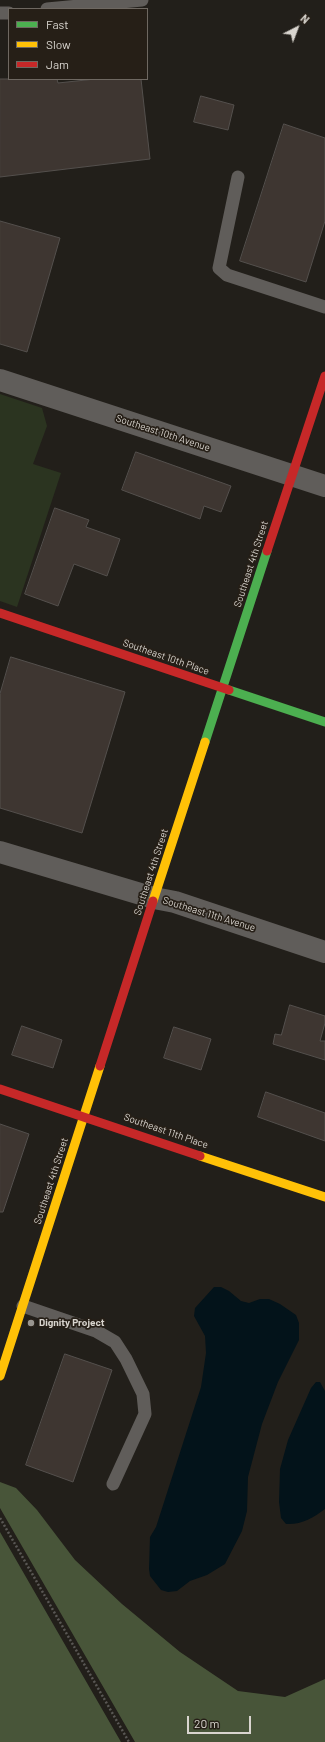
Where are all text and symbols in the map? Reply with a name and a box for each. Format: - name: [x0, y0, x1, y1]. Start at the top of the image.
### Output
- legend: [8, 8, 148, 80]
- north arrow: [277, 8, 317, 48]
- text: N: [298, 11, 312, 26]
- text: Fast: [46, 17, 69, 31]
- text: Slow: [46, 37, 71, 51]
- text: Jam: [46, 57, 69, 71]
- street label: Southeast 10th Avenue: [114, 412, 212, 454]
- street label: Southeast 4th Street: [231, 519, 271, 609]
- street label: Southeast 10th Place: [121, 637, 211, 677]
- street label: Southeast 4th Street: [131, 827, 171, 917]
- street label: Southeast 11th Avenue: [161, 894, 257, 934]
- street label: Southeast 11th Place: [122, 1111, 210, 1151]
- street label: Southeast 4th Street: [31, 1136, 71, 1226]
- place label: Dignity Project: [39, 1317, 105, 1329]
- marker: Dignity Project: [26, 1318, 36, 1328]
- scale bar: [189, 1708, 253, 1734]
- text: 20 m: [194, 1716, 220, 1730]

